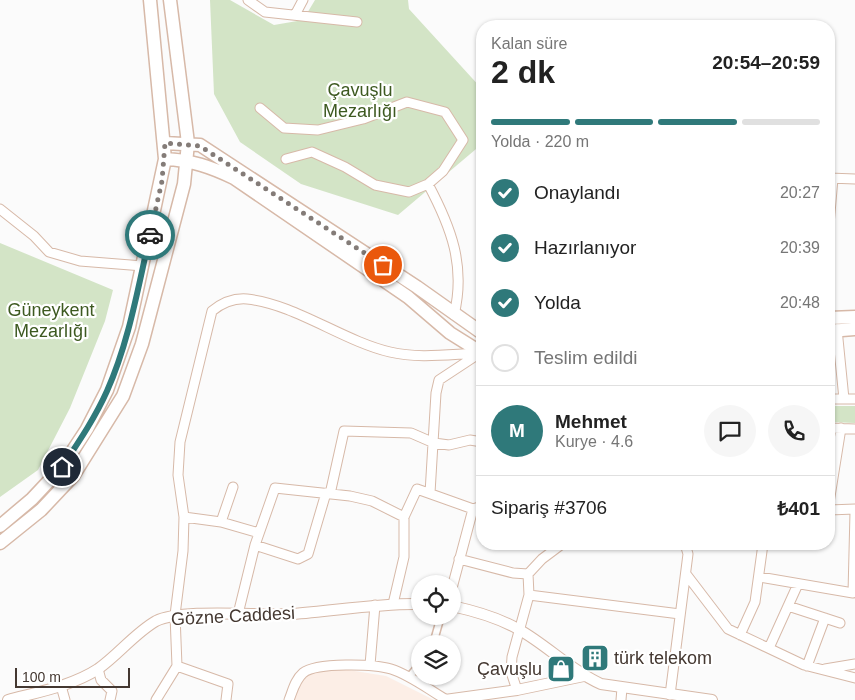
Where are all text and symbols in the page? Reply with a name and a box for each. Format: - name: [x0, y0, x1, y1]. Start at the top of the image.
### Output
- text: Kalan süre: [491, 35, 568, 52]
- text: 20:54–20:59: [712, 52, 820, 73]
- text: 2 dk: [491, 54, 555, 90]
- park label: Çavuşlu Mezarlığı: [323, 80, 397, 121]
- text: Yolda · 220 m: [491, 133, 589, 150]
- icon: check: [491, 179, 519, 207]
- text: Onaylandı: [534, 182, 621, 203]
- text: 20:27: [780, 184, 820, 201]
- courier: [125, 210, 175, 260]
- icon: car: [136, 221, 164, 249]
- icon: check: [491, 234, 519, 262]
- text: Hazırlanıyor: [534, 237, 636, 258]
- text: 20:39: [780, 239, 820, 256]
- pin: [362, 244, 404, 286]
- icon: bag: [369, 251, 397, 279]
- icon: check: [491, 289, 519, 317]
- text: Yolda: [534, 292, 581, 313]
- text: 20:48: [780, 294, 820, 311]
- park label: Güneykent Mezarlığı: [7, 300, 95, 341]
- text: Teslim edildi: [534, 347, 637, 368]
- button: chat: [704, 405, 756, 457]
- button: phone: [768, 405, 820, 457]
- text: Mehmet: [555, 411, 627, 432]
- text: M: [509, 420, 525, 441]
- text: Kurye · 4.6: [555, 433, 633, 450]
- pin: [41, 446, 83, 488]
- icon: home: [48, 453, 76, 481]
- text: Sipariş #3706: [491, 497, 607, 518]
- text: ₺401: [777, 498, 820, 519]
- map controls: [411, 575, 461, 685]
- button: locate: [411, 575, 461, 625]
- street label: Gözne Caddesi: [171, 603, 295, 629]
- button: layers: [411, 635, 461, 685]
- building icon: türk telekom: [580, 643, 610, 673]
- place label: türk telekom: [614, 648, 712, 668]
- shop icon: Çavuşlu: [546, 654, 576, 684]
- place label: Çavuşlu: [477, 659, 542, 679]
- scale bar: [15, 665, 130, 688]
- text: 100 m: [22, 669, 61, 685]

